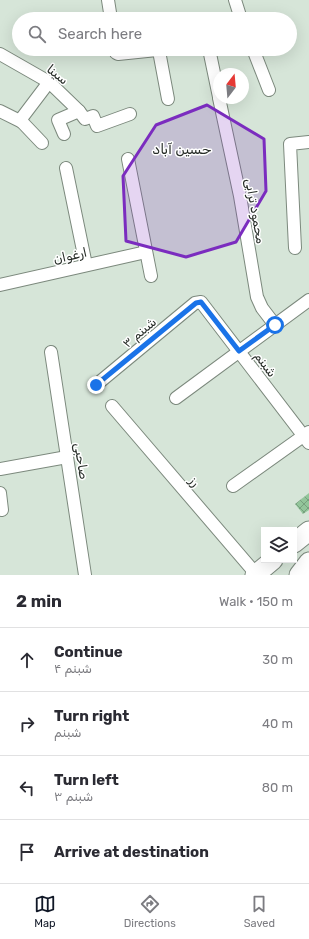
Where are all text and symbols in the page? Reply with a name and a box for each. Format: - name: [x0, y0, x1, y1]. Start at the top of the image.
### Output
- search box: [12, 12, 297, 56]
- icon: search: [26, 23, 48, 45]
- text: Search here: [58, 25, 142, 43]
- street label: سینا: [44, 61, 71, 87]
- north arrow: [213, 68, 249, 104]
- district label: حسین آباد: [152, 141, 212, 158]
- street label: محمود ترابی: [241, 177, 269, 245]
- street label: ارغوان: [52, 244, 89, 268]
- street label: شبنم ۳: [119, 314, 160, 352]
- route start: [266, 316, 284, 334]
- street label: شبنم: [250, 349, 280, 380]
- route end: [87, 376, 105, 394]
- street label: صاحبی: [70, 442, 92, 481]
- street label: رز: [185, 472, 203, 490]
- map controls: [261, 527, 297, 563]
- button: layers: [261, 527, 297, 563]
- text: 2 min: [16, 591, 62, 611]
- text: Walk · 150 m: [219, 594, 293, 609]
- text: Continue: [54, 643, 123, 661]
- icon: ahead: [16, 649, 38, 671]
- text: 30 m: [262, 652, 293, 667]
- text: شبنم ۴: [54, 661, 92, 676]
- text: Turn right: [54, 707, 129, 725]
- icon: right: [16, 713, 38, 735]
- text: 40 m: [262, 716, 293, 731]
- text: شبنم: [54, 725, 82, 740]
- text: Turn left: [54, 771, 119, 789]
- icon: left: [16, 777, 38, 799]
- text: 80 m: [262, 780, 293, 795]
- text: شبنم ۳: [54, 789, 93, 804]
- icon: arrive: [16, 841, 38, 863]
- text: Arrive at destination: [54, 843, 209, 861]
- tab: Map: [34, 893, 56, 930]
- tab: Directions: [124, 893, 176, 930]
- tab: Saved: [244, 893, 275, 930]

